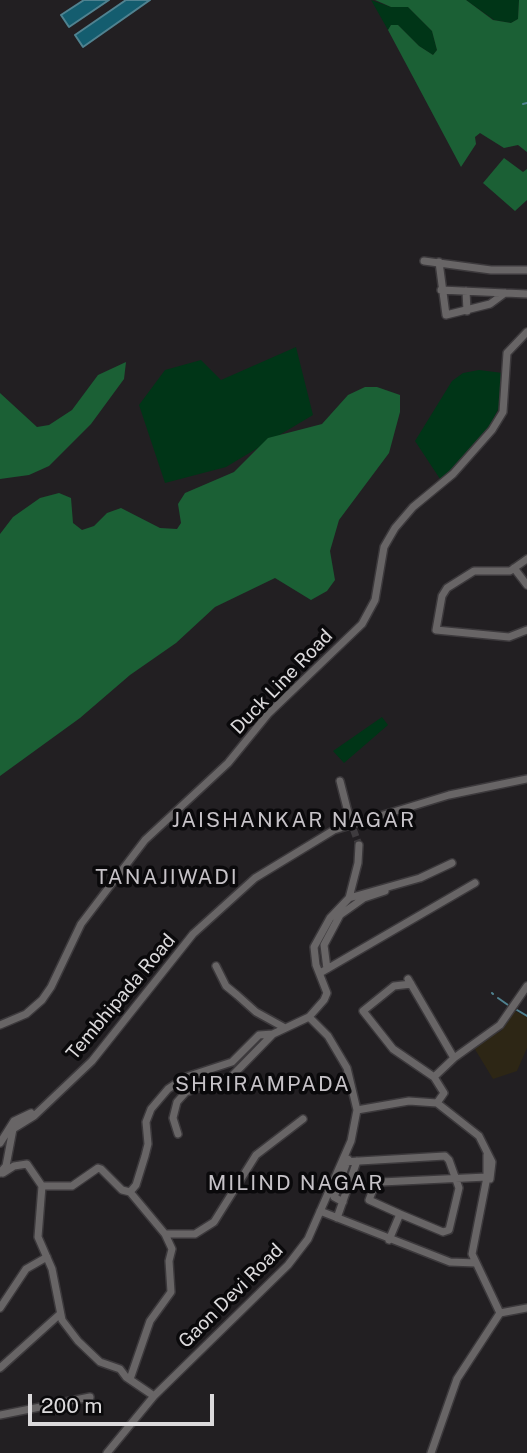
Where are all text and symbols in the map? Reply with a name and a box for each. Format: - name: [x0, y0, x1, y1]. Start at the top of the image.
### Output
- street label: Duck Line Road: [226, 625, 338, 739]
- district label: JAISHANKAR NAGAR: [174, 808, 414, 834]
- district label: TANAJIWADI: [96, 865, 238, 891]
- street label: Tembhipada Road: [62, 929, 180, 1065]
- district label: SHRIRAMPADA: [176, 1072, 350, 1098]
- district label: MILIND NAGAR: [209, 1171, 383, 1197]
- street label: Gaon Devi Road: [174, 1239, 288, 1353]
- scale bar: [32, 1380, 217, 1424]
- text: 200 m: [41, 1393, 102, 1418]

